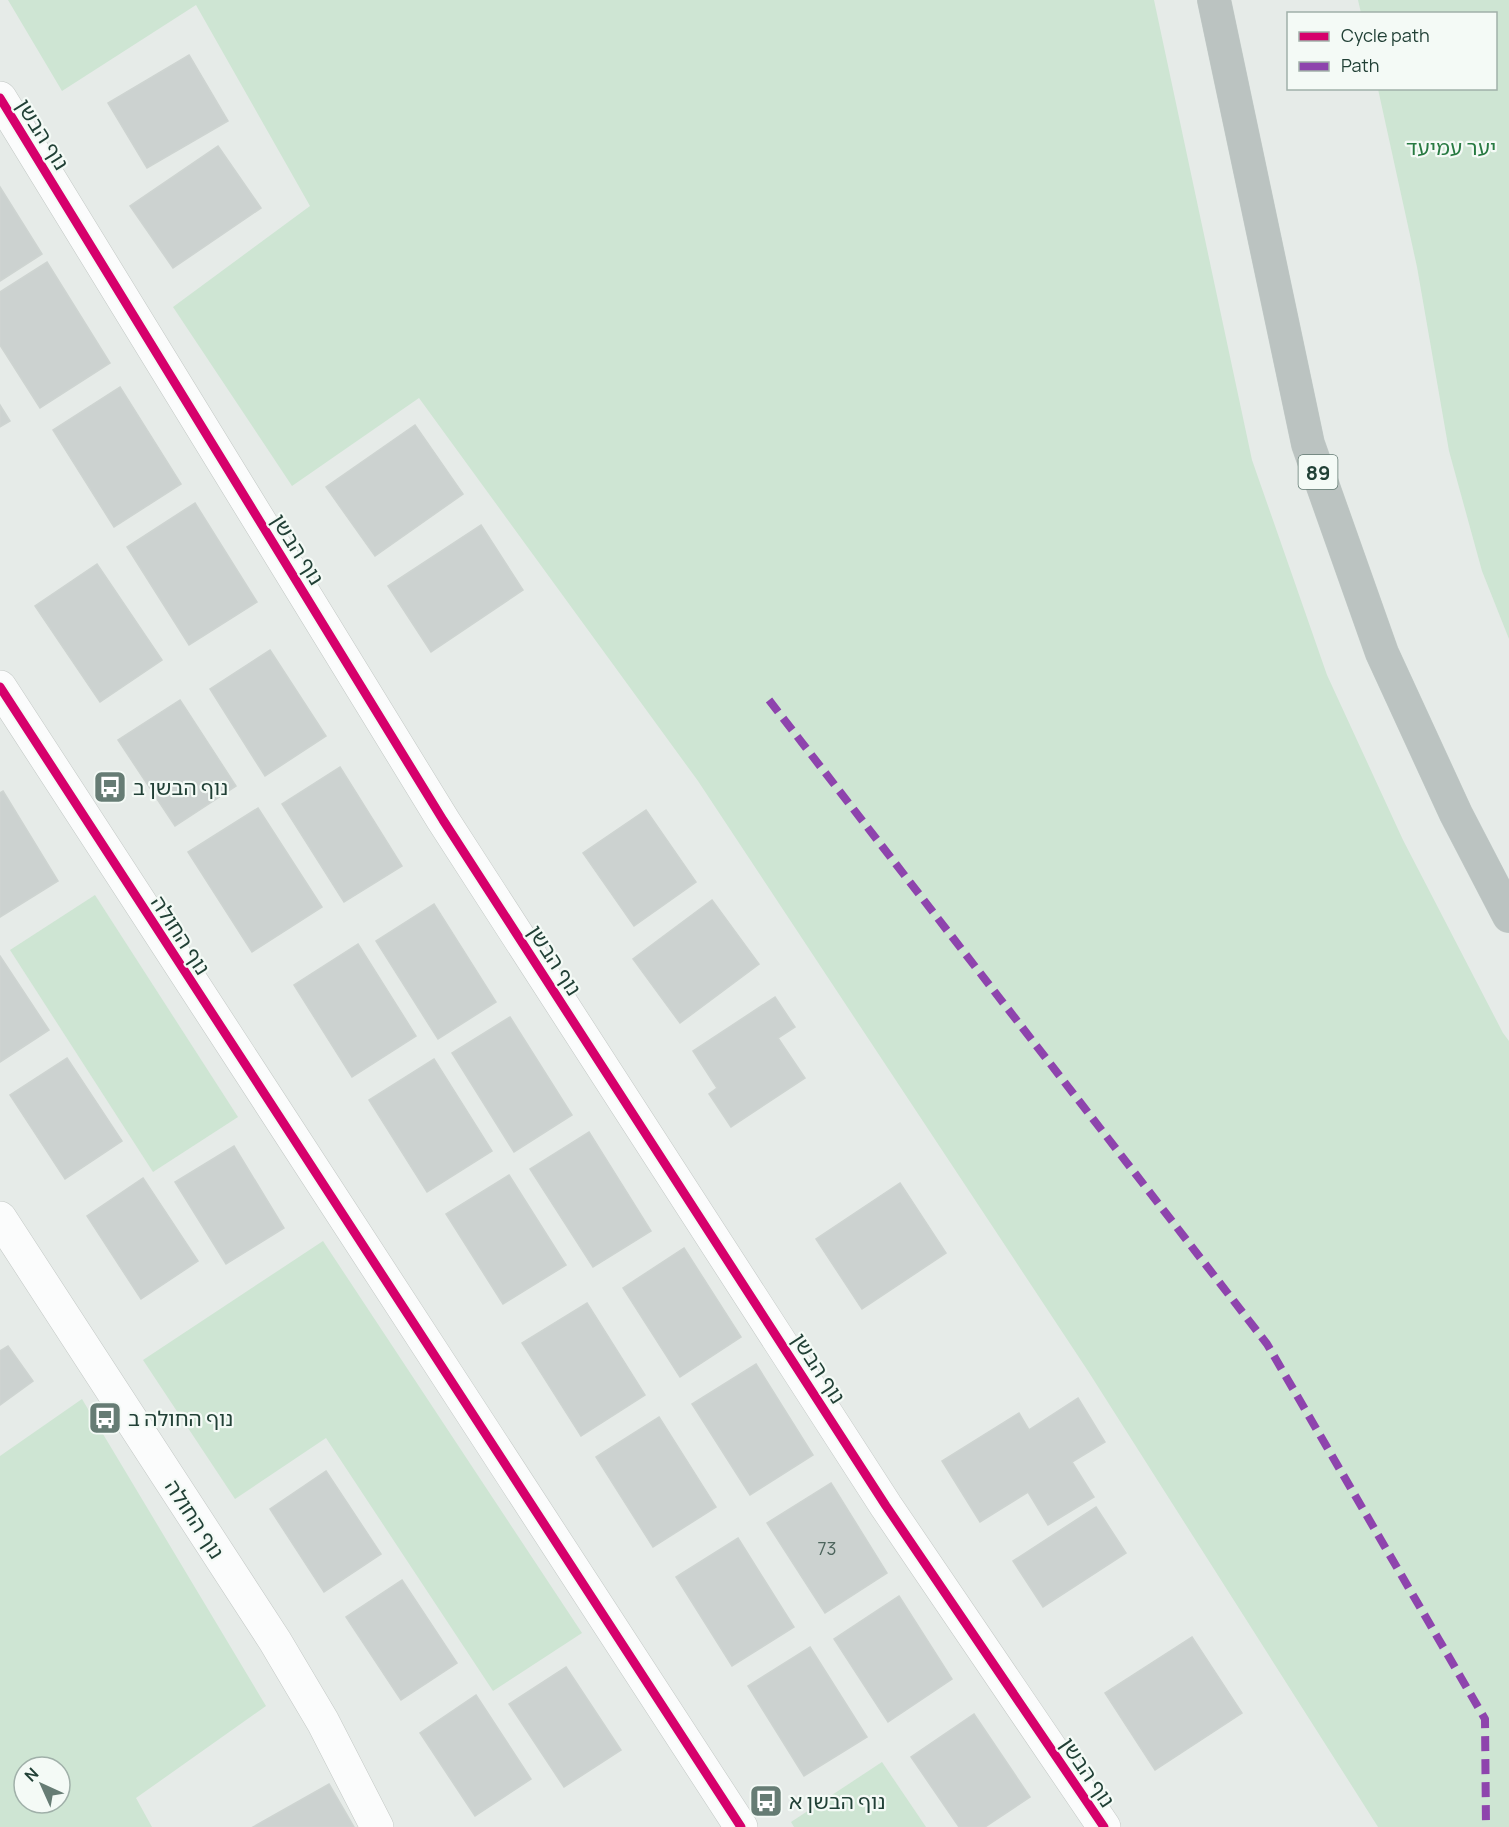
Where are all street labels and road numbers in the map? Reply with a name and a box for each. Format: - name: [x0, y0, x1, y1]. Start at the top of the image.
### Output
- street label: נוף הבשן: [10, 93, 76, 175]
- road number: 89: [1298, 455, 1338, 489]
- street label: נוף הבשן: [265, 508, 331, 590]
- street label: נוף החולה: [145, 890, 217, 980]
- street label: נוף הבשן: [522, 919, 588, 1001]
- street label: נוף הבשן: [786, 1327, 852, 1409]
- street label: נוף החולה: [159, 1474, 231, 1564]
- street label: נוף הבשן: [1054, 1731, 1122, 1813]

